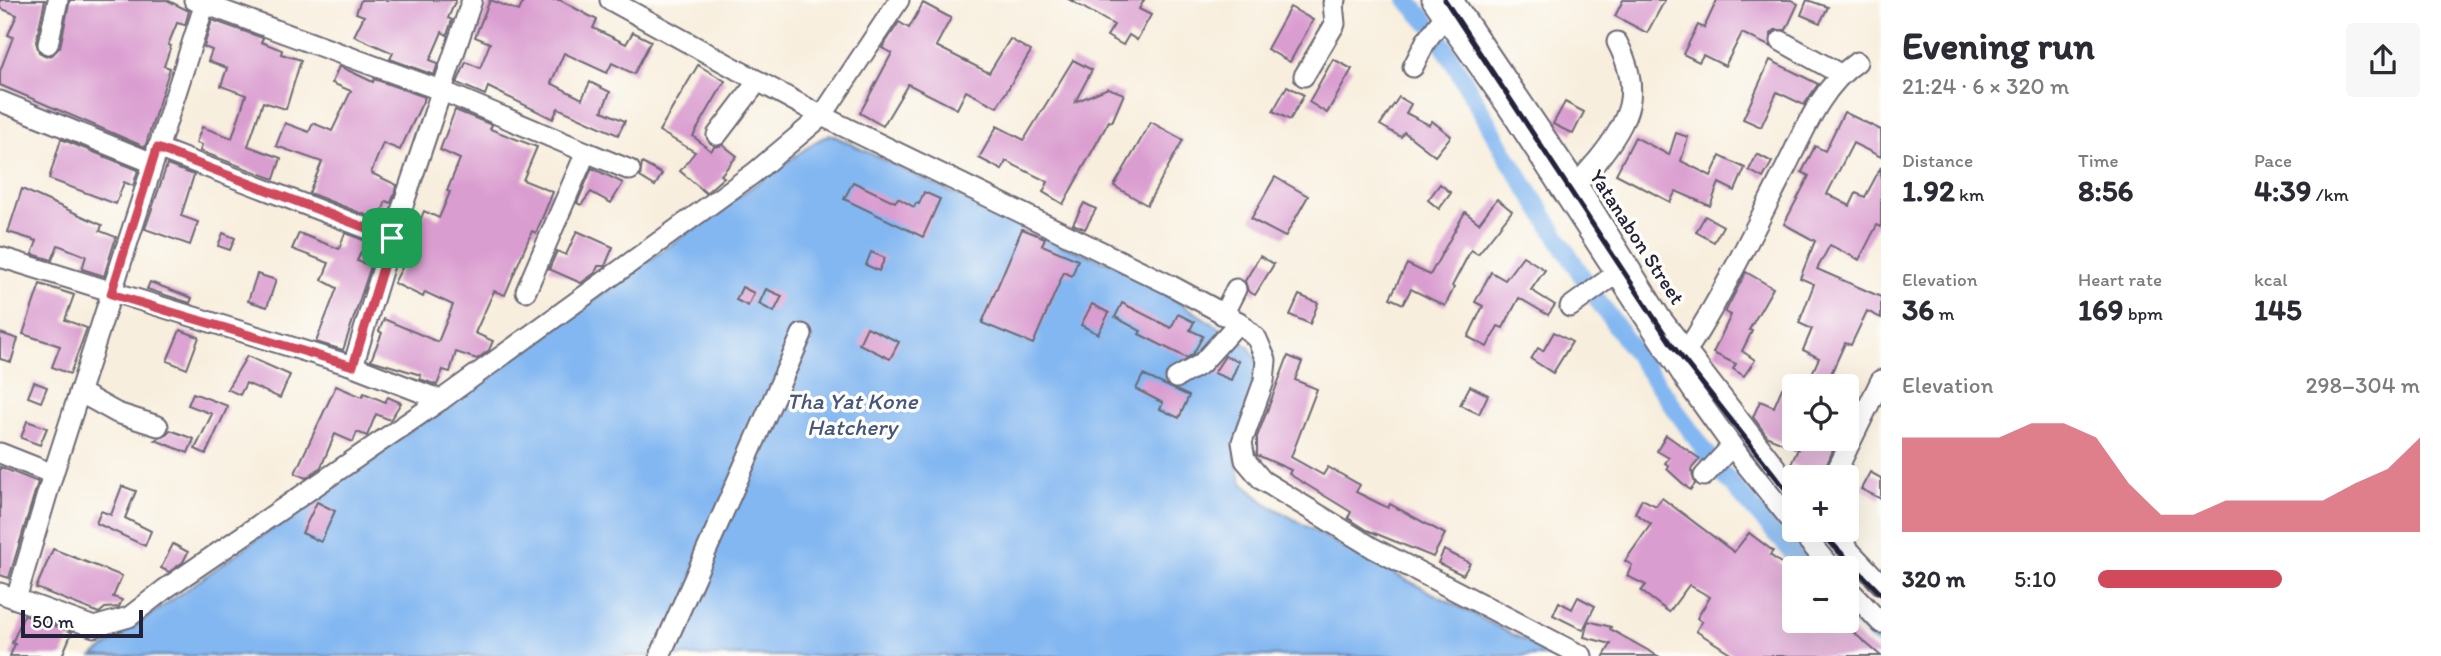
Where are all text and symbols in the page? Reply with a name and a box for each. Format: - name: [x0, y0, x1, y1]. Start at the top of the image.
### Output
- text: Evening run: [1902, 23, 2095, 69]
- button: share: [2346, 23, 2420, 97]
- text: 21:24 · 6 × 320 m: [1902, 72, 2069, 100]
- text: Distance: [1902, 149, 1973, 172]
- text: Time: [2078, 149, 2119, 172]
- text: Pace: [2254, 149, 2292, 172]
- street label: Yatanabon Street: [1584, 165, 1690, 309]
- text: 1.92: [1902, 172, 1955, 209]
- text: 8:56: [2078, 172, 2133, 209]
- text: 4:39: [2254, 172, 2311, 209]
- text: km: [1955, 183, 1984, 206]
- text: /km: [2311, 183, 2349, 206]
- pin: [362, 208, 422, 268]
- icon: arrive: [373, 219, 411, 257]
- text: Elevation: [1902, 268, 1978, 291]
- text: Heart rate: [2078, 268, 2162, 291]
- text: kcal: [2254, 268, 2288, 291]
- text: 36: [1902, 291, 1934, 328]
- text: 169: [2078, 291, 2123, 328]
- text: 145: [2254, 291, 2302, 328]
- text: m: [1934, 302, 1955, 325]
- text: bpm: [2123, 302, 2163, 325]
- text: Elevation: [1902, 371, 1993, 399]
- text: 298–304 m: [2305, 371, 2420, 399]
- map controls: [1782, 374, 1859, 633]
- button: locate: [1782, 374, 1859, 451]
- water label: Tha Yat Kone Hatchery: [786, 387, 919, 441]
- button: +: [1782, 465, 1859, 542]
- button: −: [1782, 556, 1859, 633]
- text: 320 m: [1902, 565, 1965, 593]
- text: 5:10: [2014, 565, 2057, 593]
- scale bar: [21, 607, 144, 639]
- text: 50 m: [32, 610, 74, 633]

